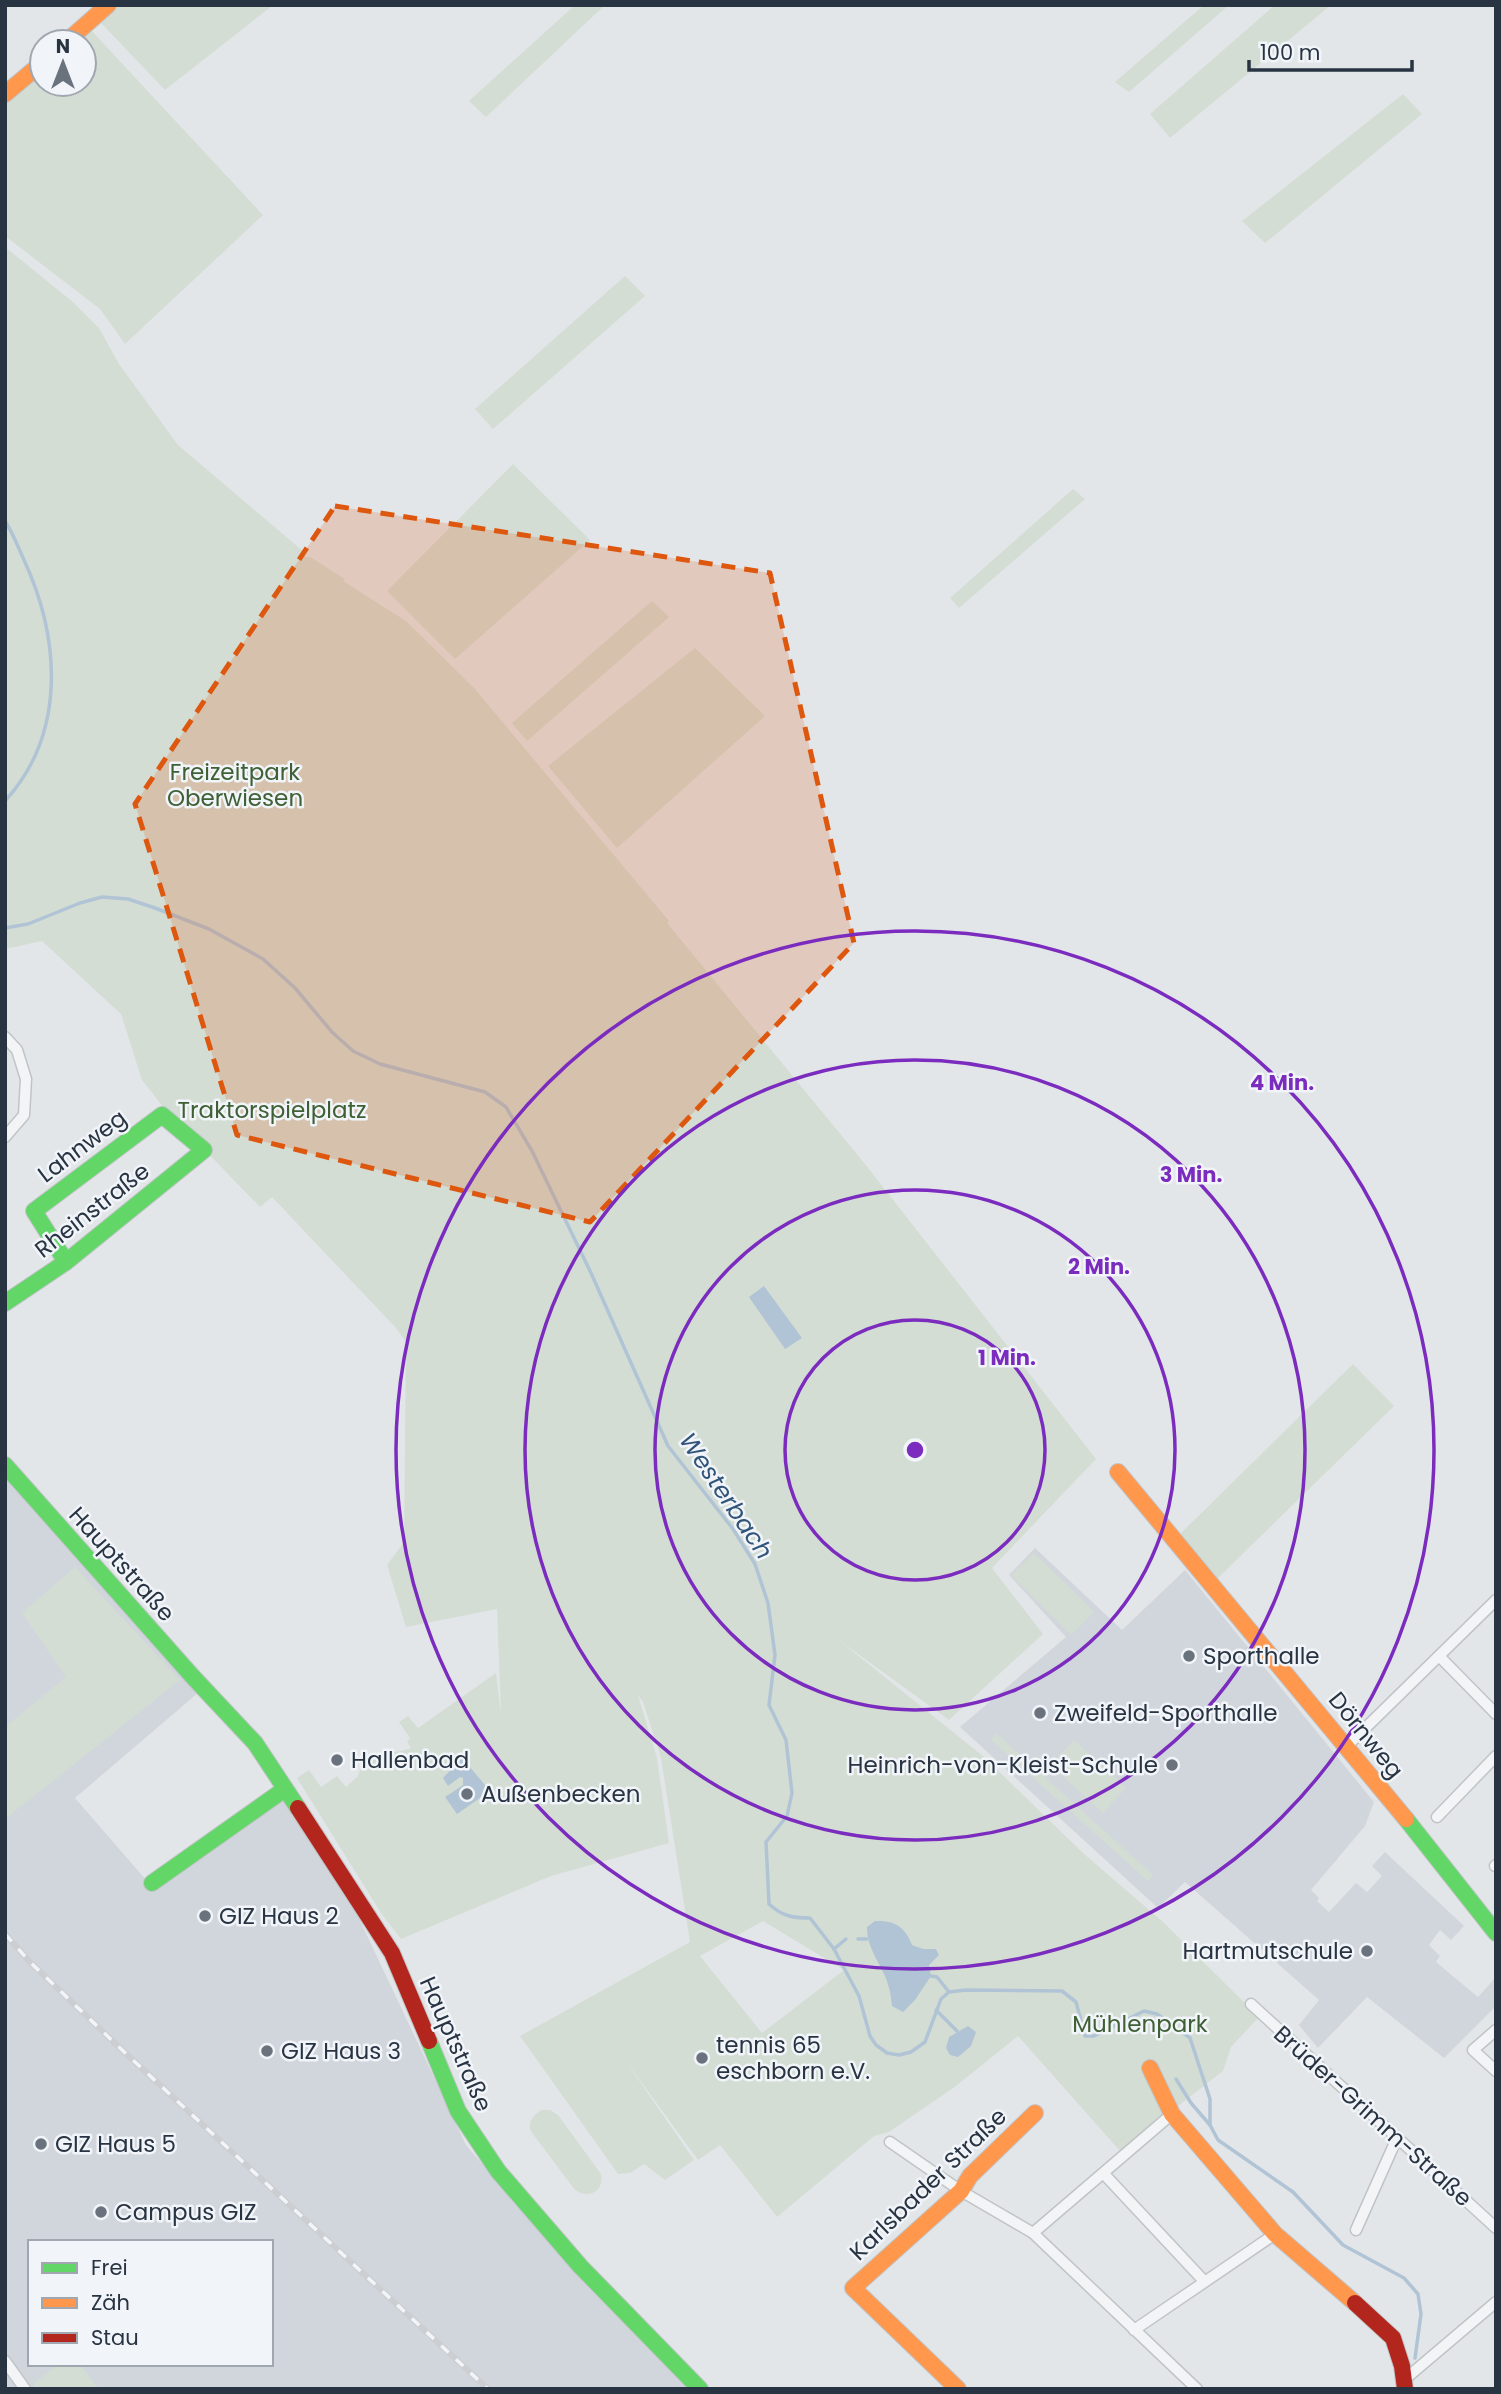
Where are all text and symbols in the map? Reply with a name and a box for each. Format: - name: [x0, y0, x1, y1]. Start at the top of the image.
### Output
- north arrow: [28, 28, 98, 98]
- scale bar: [1249, 28, 1412, 72]
- text: N: [56, 33, 70, 60]
- text: 100 m: [1260, 38, 1320, 67]
- park label: Freizeitpark Oberwiesen: [167, 756, 303, 814]
- text: 4 Min.: [1250, 1068, 1314, 1097]
- park label: Traktorspielplatz: [178, 1094, 366, 1126]
- street label: Lahnweg: [31, 1102, 133, 1190]
- street label: Rheinstraße: [28, 1155, 156, 1265]
- text: 3 Min.: [1160, 1160, 1222, 1189]
- text: 2 Min.: [1068, 1252, 1130, 1281]
- text: 1 Min.: [978, 1343, 1036, 1372]
- water label: Westerbach: [672, 1426, 781, 1565]
- centre of rings: [903, 1438, 927, 1462]
- street label: Hauptstraße: [62, 1500, 182, 1628]
- place label: Sporthalle: [1203, 1640, 1320, 1672]
- marker: Sporthalle: [1181, 1648, 1197, 1664]
- street label: Dörnweg: [1321, 1685, 1411, 1785]
- place label: Zweifeld-Sporthalle: [1054, 1697, 1278, 1729]
- marker: Zweifeld-Sporthalle: [1032, 1705, 1048, 1721]
- place label: Hallenbad: [351, 1744, 469, 1776]
- place label: Heinrich-von-Kleist-Schule: [848, 1749, 1158, 1781]
- marker: Hallenbad: [329, 1752, 345, 1768]
- marker: Heinrich-von-Kleist-Schule: [1164, 1757, 1180, 1773]
- place label: Außenbecken: [481, 1778, 640, 1810]
- marker: Außenbecken: [459, 1786, 475, 1802]
- place label: GIZ Haus 2: [219, 1900, 339, 1932]
- marker: GIZ Haus 2: [197, 1908, 213, 1924]
- place label: Hartmutschule: [1182, 1935, 1353, 1967]
- marker: Hartmutschule: [1359, 1943, 1375, 1959]
- street label: Hauptstraße: [412, 1971, 500, 2117]
- park label: Mühlenpark: [1072, 2008, 1208, 2040]
- street label: Brüder-Grimm-Straße: [1267, 2018, 1479, 2214]
- place label: tennis 65 eschborn e.V.: [716, 2029, 870, 2087]
- place label: GIZ Haus 3: [281, 2035, 401, 2067]
- marker: GIZ Haus 3: [259, 2043, 275, 2059]
- marker: tennis 65 eschborn e.V.: [694, 2050, 710, 2066]
- street label: Karlsbader Straße: [842, 2101, 1014, 2267]
- place label: GIZ Haus 5: [55, 2128, 176, 2160]
- marker: GIZ Haus 5: [33, 2136, 49, 2152]
- place label: Campus GIZ: [115, 2196, 256, 2228]
- marker: Campus GIZ: [93, 2204, 109, 2220]
- legend: [28, 2240, 273, 2366]
- text: Frei: [91, 2253, 128, 2282]
- text: Zäh: [91, 2288, 130, 2317]
- text: Stau: [91, 2323, 139, 2352]

